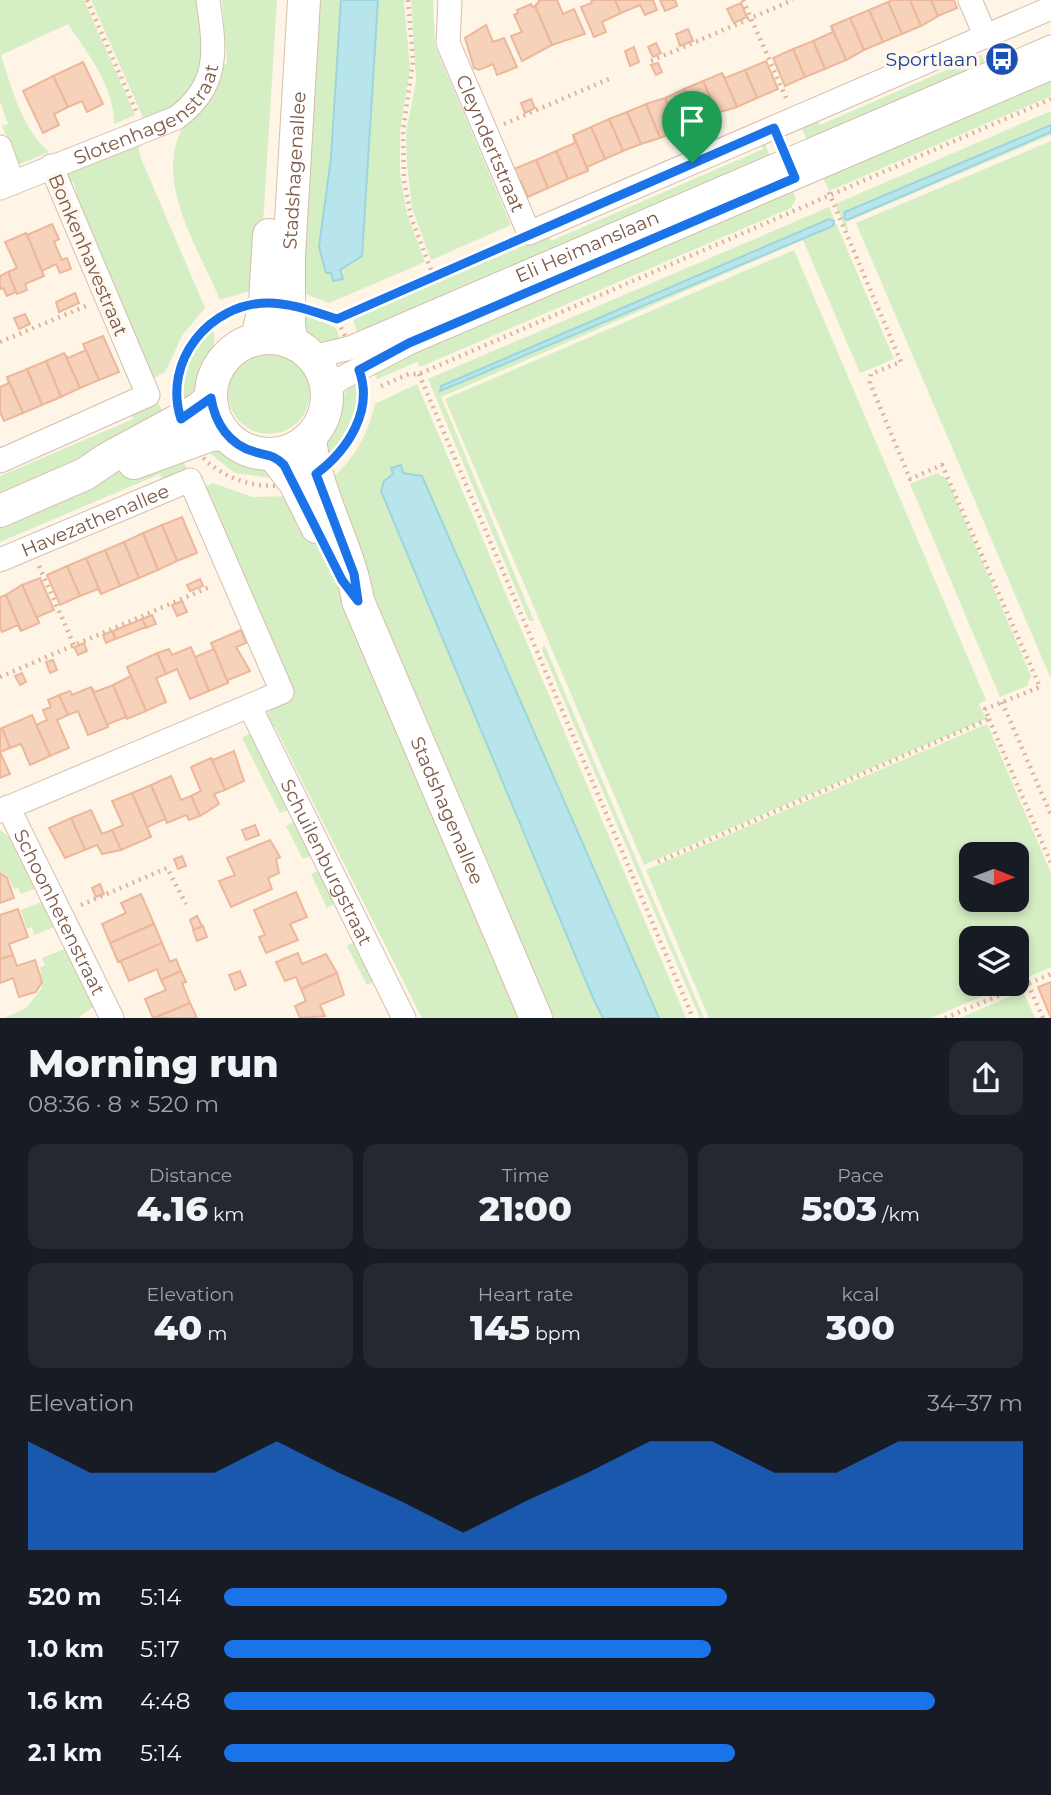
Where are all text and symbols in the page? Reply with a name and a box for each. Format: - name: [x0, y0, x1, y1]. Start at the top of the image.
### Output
- bus stop icon: Sportlaan: [983, 40, 1021, 78]
- place label: Sportlaan: [886, 48, 978, 71]
- street label: Slotenhagenstraat: [70, 61, 223, 169]
- street label: Cleyndertstraat: [451, 71, 530, 216]
- street label: Stadshagenallee: [278, 91, 310, 250]
- pin: [662, 91, 722, 163]
- icon: arrive: [673, 102, 711, 140]
- street label: Bonkenhavestraat: [43, 171, 133, 340]
- street label: Eli Heimanslaan: [512, 205, 662, 287]
- street label: Havezathenallee: [18, 479, 172, 561]
- street label: Stadshagenallee: [406, 733, 489, 888]
- street label: Schuilenburgstraat: [276, 775, 378, 949]
- street label: Schoonhetenstraat: [9, 825, 110, 999]
- north arrow: [959, 842, 1029, 912]
- map controls: [959, 842, 1029, 996]
- button: layers: [959, 926, 1029, 996]
- text: Morning run: [28, 1040, 279, 1087]
- button: share: [949, 1041, 1023, 1115]
- text: 08:36 · 8 × 520 m: [28, 1090, 219, 1118]
- text: Distance: [149, 1164, 232, 1187]
- text: Time: [502, 1164, 549, 1187]
- text: Pace: [837, 1164, 884, 1187]
- text: 4.16: [137, 1187, 208, 1230]
- text: 21:00: [479, 1187, 572, 1230]
- text: 5:03: [801, 1187, 877, 1230]
- text: km: [208, 1203, 244, 1226]
- text: /km: [877, 1203, 920, 1226]
- text: Elevation: [147, 1283, 234, 1306]
- text: Heart rate: [478, 1283, 573, 1306]
- text: kcal: [842, 1283, 879, 1306]
- text: 40: [154, 1306, 202, 1349]
- text: 145: [470, 1306, 530, 1349]
- text: 300: [826, 1306, 895, 1349]
- text: m: [202, 1322, 227, 1345]
- text: bpm: [530, 1322, 581, 1345]
- text: Elevation: [28, 1389, 134, 1417]
- text: 34–37 m: [927, 1389, 1023, 1417]
- text: 520 m: [28, 1583, 101, 1611]
- text: 5:14: [140, 1583, 181, 1611]
- text: 1.0 km: [28, 1635, 104, 1663]
- text: 5:17: [140, 1635, 180, 1663]
- text: 1.6 km: [28, 1687, 103, 1715]
- text: 4:48: [140, 1687, 190, 1715]
- text: 2.1 km: [28, 1739, 102, 1767]
- text: 5:14: [140, 1739, 181, 1767]

